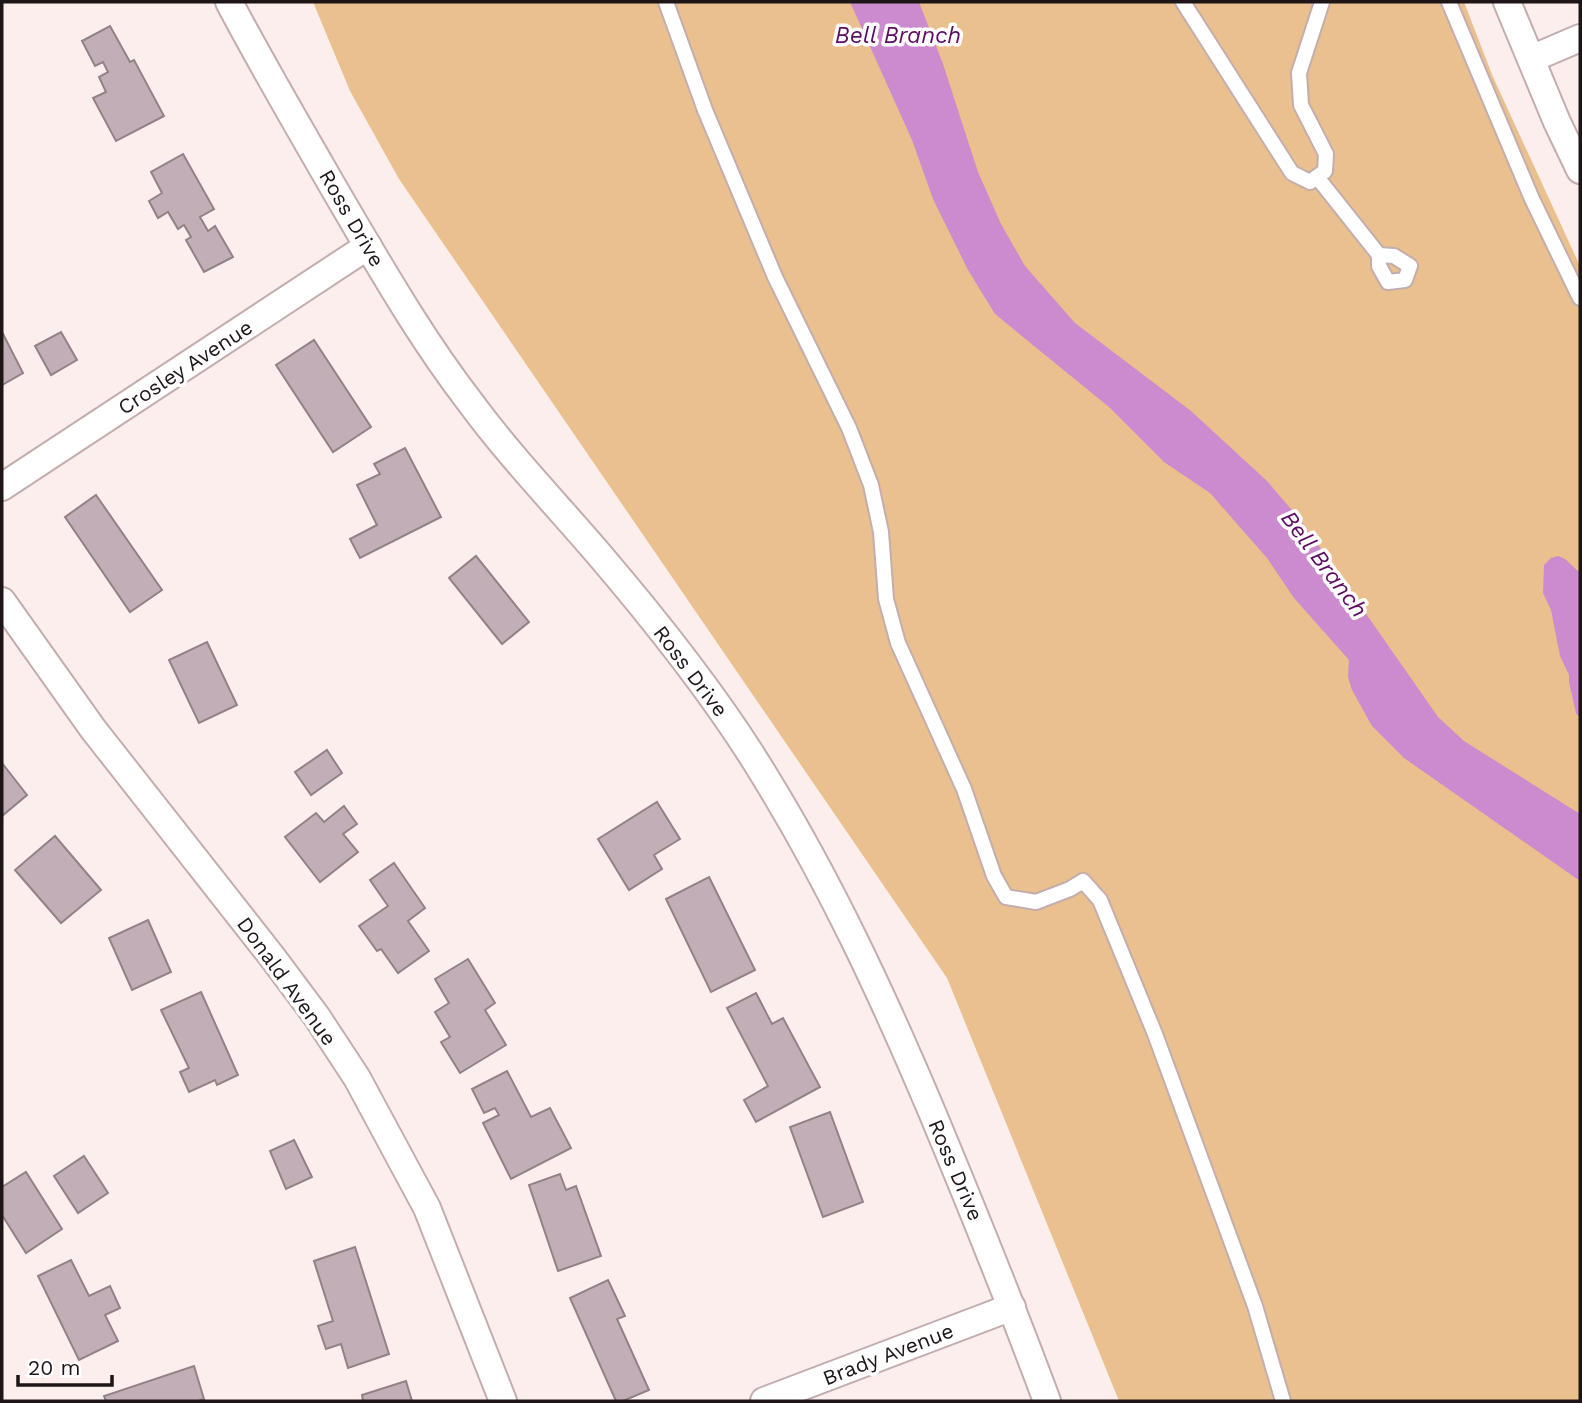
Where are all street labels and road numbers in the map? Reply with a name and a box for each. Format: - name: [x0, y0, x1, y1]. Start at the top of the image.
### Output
- street label: Ross Drive: [314, 165, 390, 271]
- street label: Crosley Avenue: [113, 314, 257, 420]
- street label: Ross Drive: [649, 620, 733, 722]
- street label: Donald Avenue: [232, 912, 342, 1050]
- street label: Ross Drive: [923, 1116, 989, 1224]
- street label: Brady Avenue: [819, 1318, 957, 1390]

